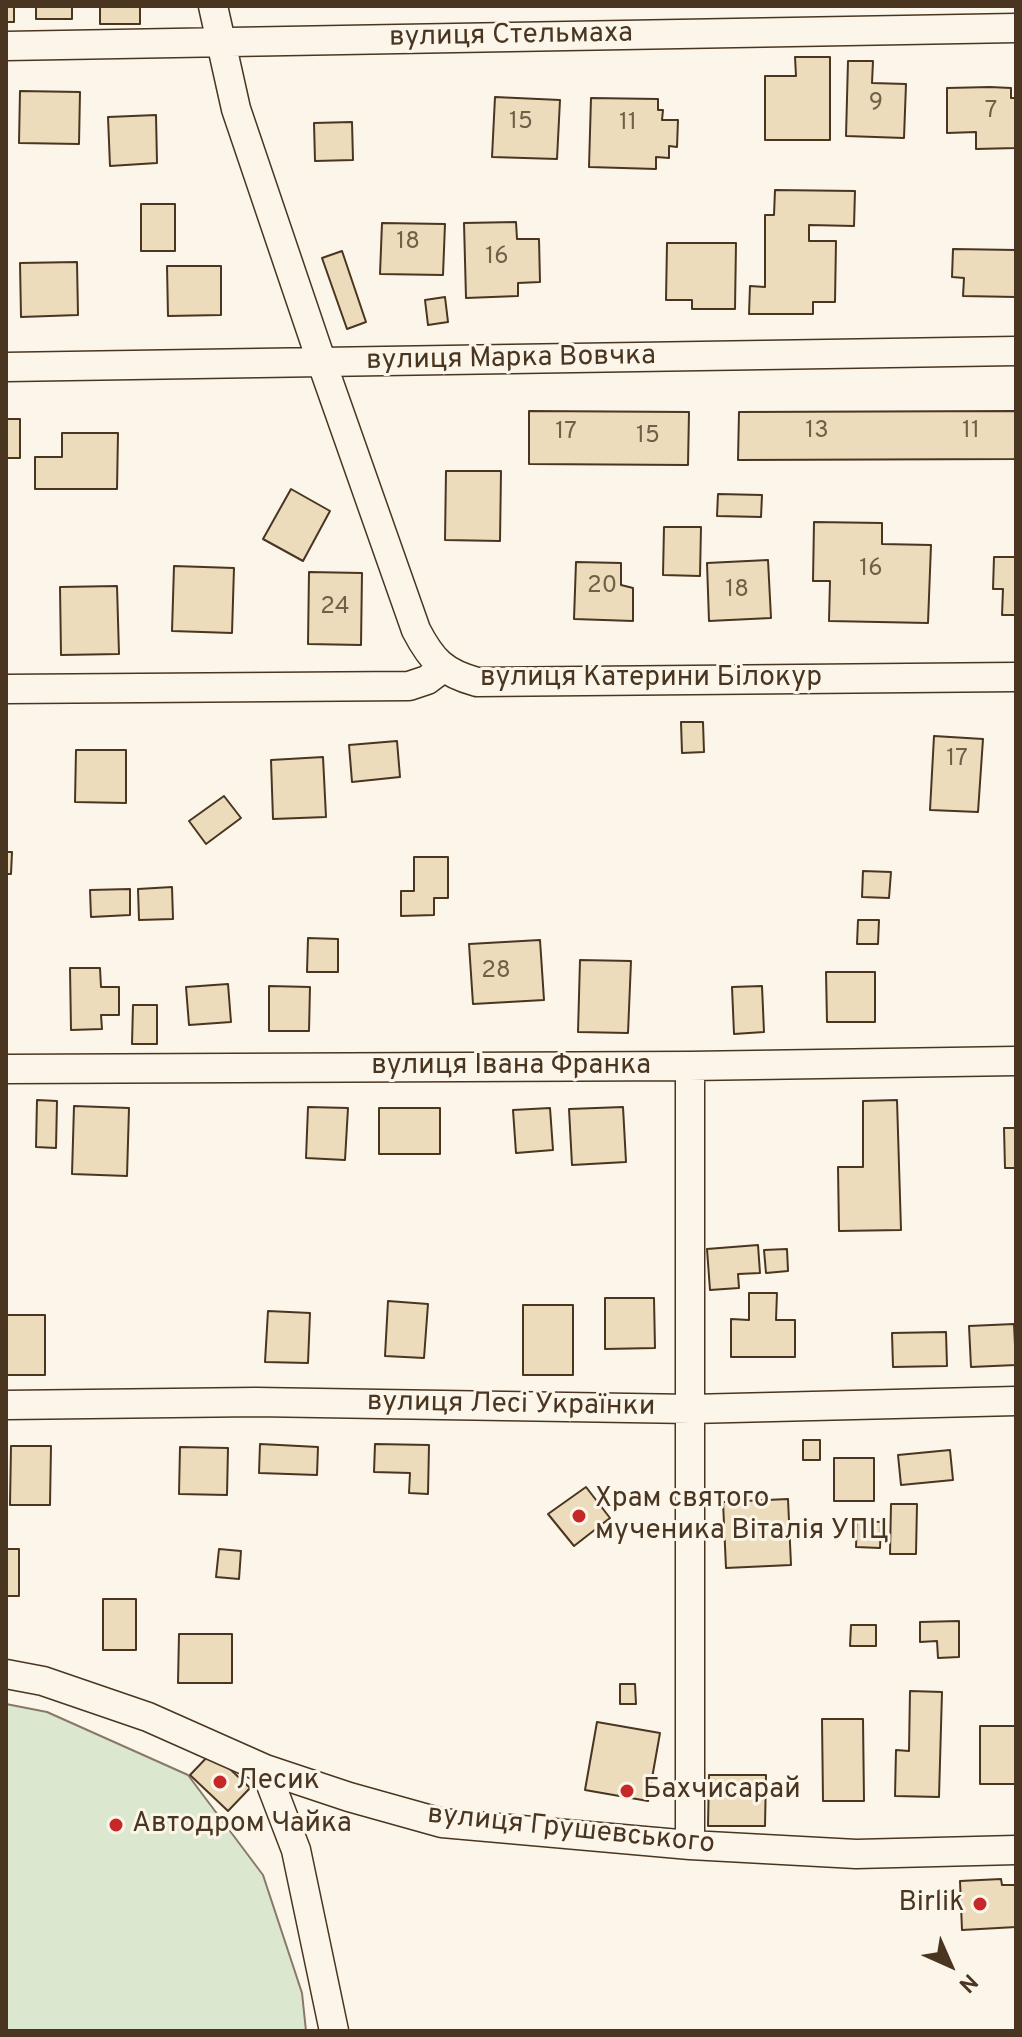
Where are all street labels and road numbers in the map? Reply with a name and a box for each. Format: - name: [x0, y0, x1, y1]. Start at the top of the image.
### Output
- street label: вулиця Стельмаха: [389, 18, 633, 56]
- street label: вулиця Марка Вовчка: [366, 341, 656, 379]
- street label: вулиця Катерини Білокур: [480, 662, 822, 696]
- street label: вулиця Івана Франка: [371, 1050, 651, 1084]
- street label: вулиця Лесі Українки: [367, 1387, 655, 1425]
- street label: вулиця Грушевського: [426, 1799, 716, 1863]

